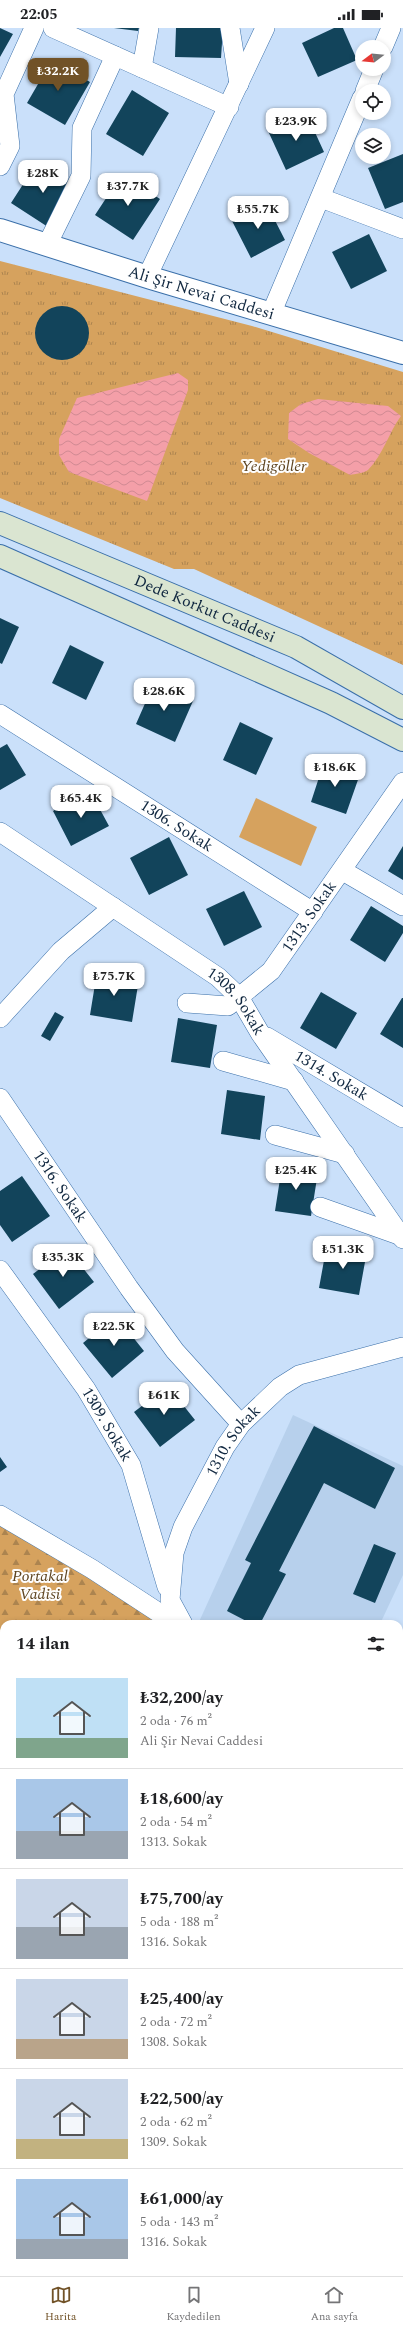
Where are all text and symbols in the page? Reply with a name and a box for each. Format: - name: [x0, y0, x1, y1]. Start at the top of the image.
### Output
- text: 22:05: [20, 3, 58, 26]
- north arrow: [355, 40, 391, 76]
- map controls: [355, 40, 391, 164]
- pin: ₺32.2K: [25, 58, 91, 92]
- text: ₺32.2K: [37, 61, 79, 81]
- button: locate: [355, 84, 391, 120]
- pin: ₺23.9K: [263, 108, 329, 142]
- text: ₺23.9K: [275, 111, 317, 131]
- button: layers: [355, 128, 391, 164]
- pin: ₺28K: [19, 160, 67, 194]
- text: ₺28K: [27, 163, 59, 183]
- pin: ₺37.7K: [95, 173, 161, 207]
- text: ₺37.7K: [107, 176, 149, 196]
- pin: ₺55.7K: [225, 196, 291, 230]
- text: ₺55.7K: [237, 199, 279, 219]
- street label: Ali Şir Nevai Caddesi: [125, 260, 277, 326]
- park label: Yedigöller: [241, 454, 307, 478]
- street label: Dede Korkut Caddesi: [130, 568, 279, 649]
- pin: ₺28.6K: [131, 678, 197, 712]
- text: ₺28.6K: [143, 681, 185, 701]
- pin: ₺18.6K: [302, 754, 368, 788]
- text: ₺18.6K: [314, 757, 356, 777]
- pin: ₺65.4K: [48, 785, 114, 819]
- text: ₺65.4K: [60, 788, 102, 808]
- street label: 1306. Sokak: [135, 793, 218, 858]
- street label: 1313. Sokak: [275, 876, 343, 957]
- street label: 1308. Sokak: [202, 961, 271, 1040]
- pin: ₺75.7K: [81, 963, 147, 997]
- text: ₺75.7K: [93, 966, 135, 986]
- street label: 1314. Sokak: [290, 1044, 373, 1107]
- street label: 1316. Sokak: [27, 1145, 93, 1228]
- pin: ₺25.4K: [263, 1157, 329, 1191]
- text: ₺25.4K: [275, 1160, 317, 1180]
- pin: ₺51.3K: [310, 1236, 376, 1270]
- text: ₺51.3K: [322, 1239, 364, 1259]
- pin: ₺35.3K: [30, 1244, 96, 1278]
- text: ₺35.3K: [42, 1247, 84, 1267]
- pin: ₺22.5K: [81, 1313, 147, 1347]
- text: ₺22.5K: [93, 1316, 135, 1336]
- pin: ₺61K: [140, 1382, 188, 1416]
- street label: 1309. Sokak: [76, 1383, 138, 1466]
- text: ₺61K: [148, 1385, 180, 1405]
- street label: 1310. Sokak: [200, 1399, 266, 1481]
- park label: Portakal Vadisi: [12, 1564, 68, 1606]
- text: 14 ilan: [16, 1631, 70, 1657]
- icon: filters: [365, 1633, 387, 1655]
- text: ₺32,200/ay: [140, 1685, 223, 1711]
- icon: home: [48, 1694, 96, 1742]
- text: 2 oda · 76 m²: [140, 1711, 212, 1731]
- text: Ali Şir Nevai Caddesi: [140, 1731, 263, 1751]
- text: ₺18,600/ay: [140, 1786, 223, 1812]
- icon: home: [48, 1795, 96, 1843]
- text: 2 oda · 54 m²: [140, 1812, 212, 1832]
- text: 1313. Sokak: [140, 1832, 207, 1852]
- text: ₺75,700/ay: [140, 1886, 223, 1912]
- icon: home: [48, 1895, 96, 1943]
- text: 5 oda · 188 m²: [140, 1912, 218, 1932]
- text: 1316. Sokak: [140, 1932, 207, 1952]
- text: ₺25,400/ay: [140, 1986, 223, 2012]
- icon: home: [48, 1995, 96, 2043]
- text: 2 oda · 72 m²: [140, 2012, 212, 2032]
- text: 1308. Sokak: [140, 2032, 207, 2052]
- text: ₺22,500/ay: [140, 2086, 223, 2112]
- icon: home: [48, 2095, 96, 2143]
- text: 2 oda · 62 m²: [140, 2112, 212, 2132]
- text: 1309. Sokak: [140, 2132, 207, 2152]
- text: ₺61,000/ay: [140, 2186, 223, 2212]
- icon: home: [48, 2195, 96, 2243]
- text: 5 oda · 143 m²: [140, 2212, 218, 2232]
- text: 1316. Sokak: [140, 2232, 207, 2252]
- tab: Harita: [45, 2284, 76, 2325]
- tab: Kaydedilen: [166, 2284, 221, 2325]
- tab: Ana sayfa: [311, 2284, 358, 2325]

